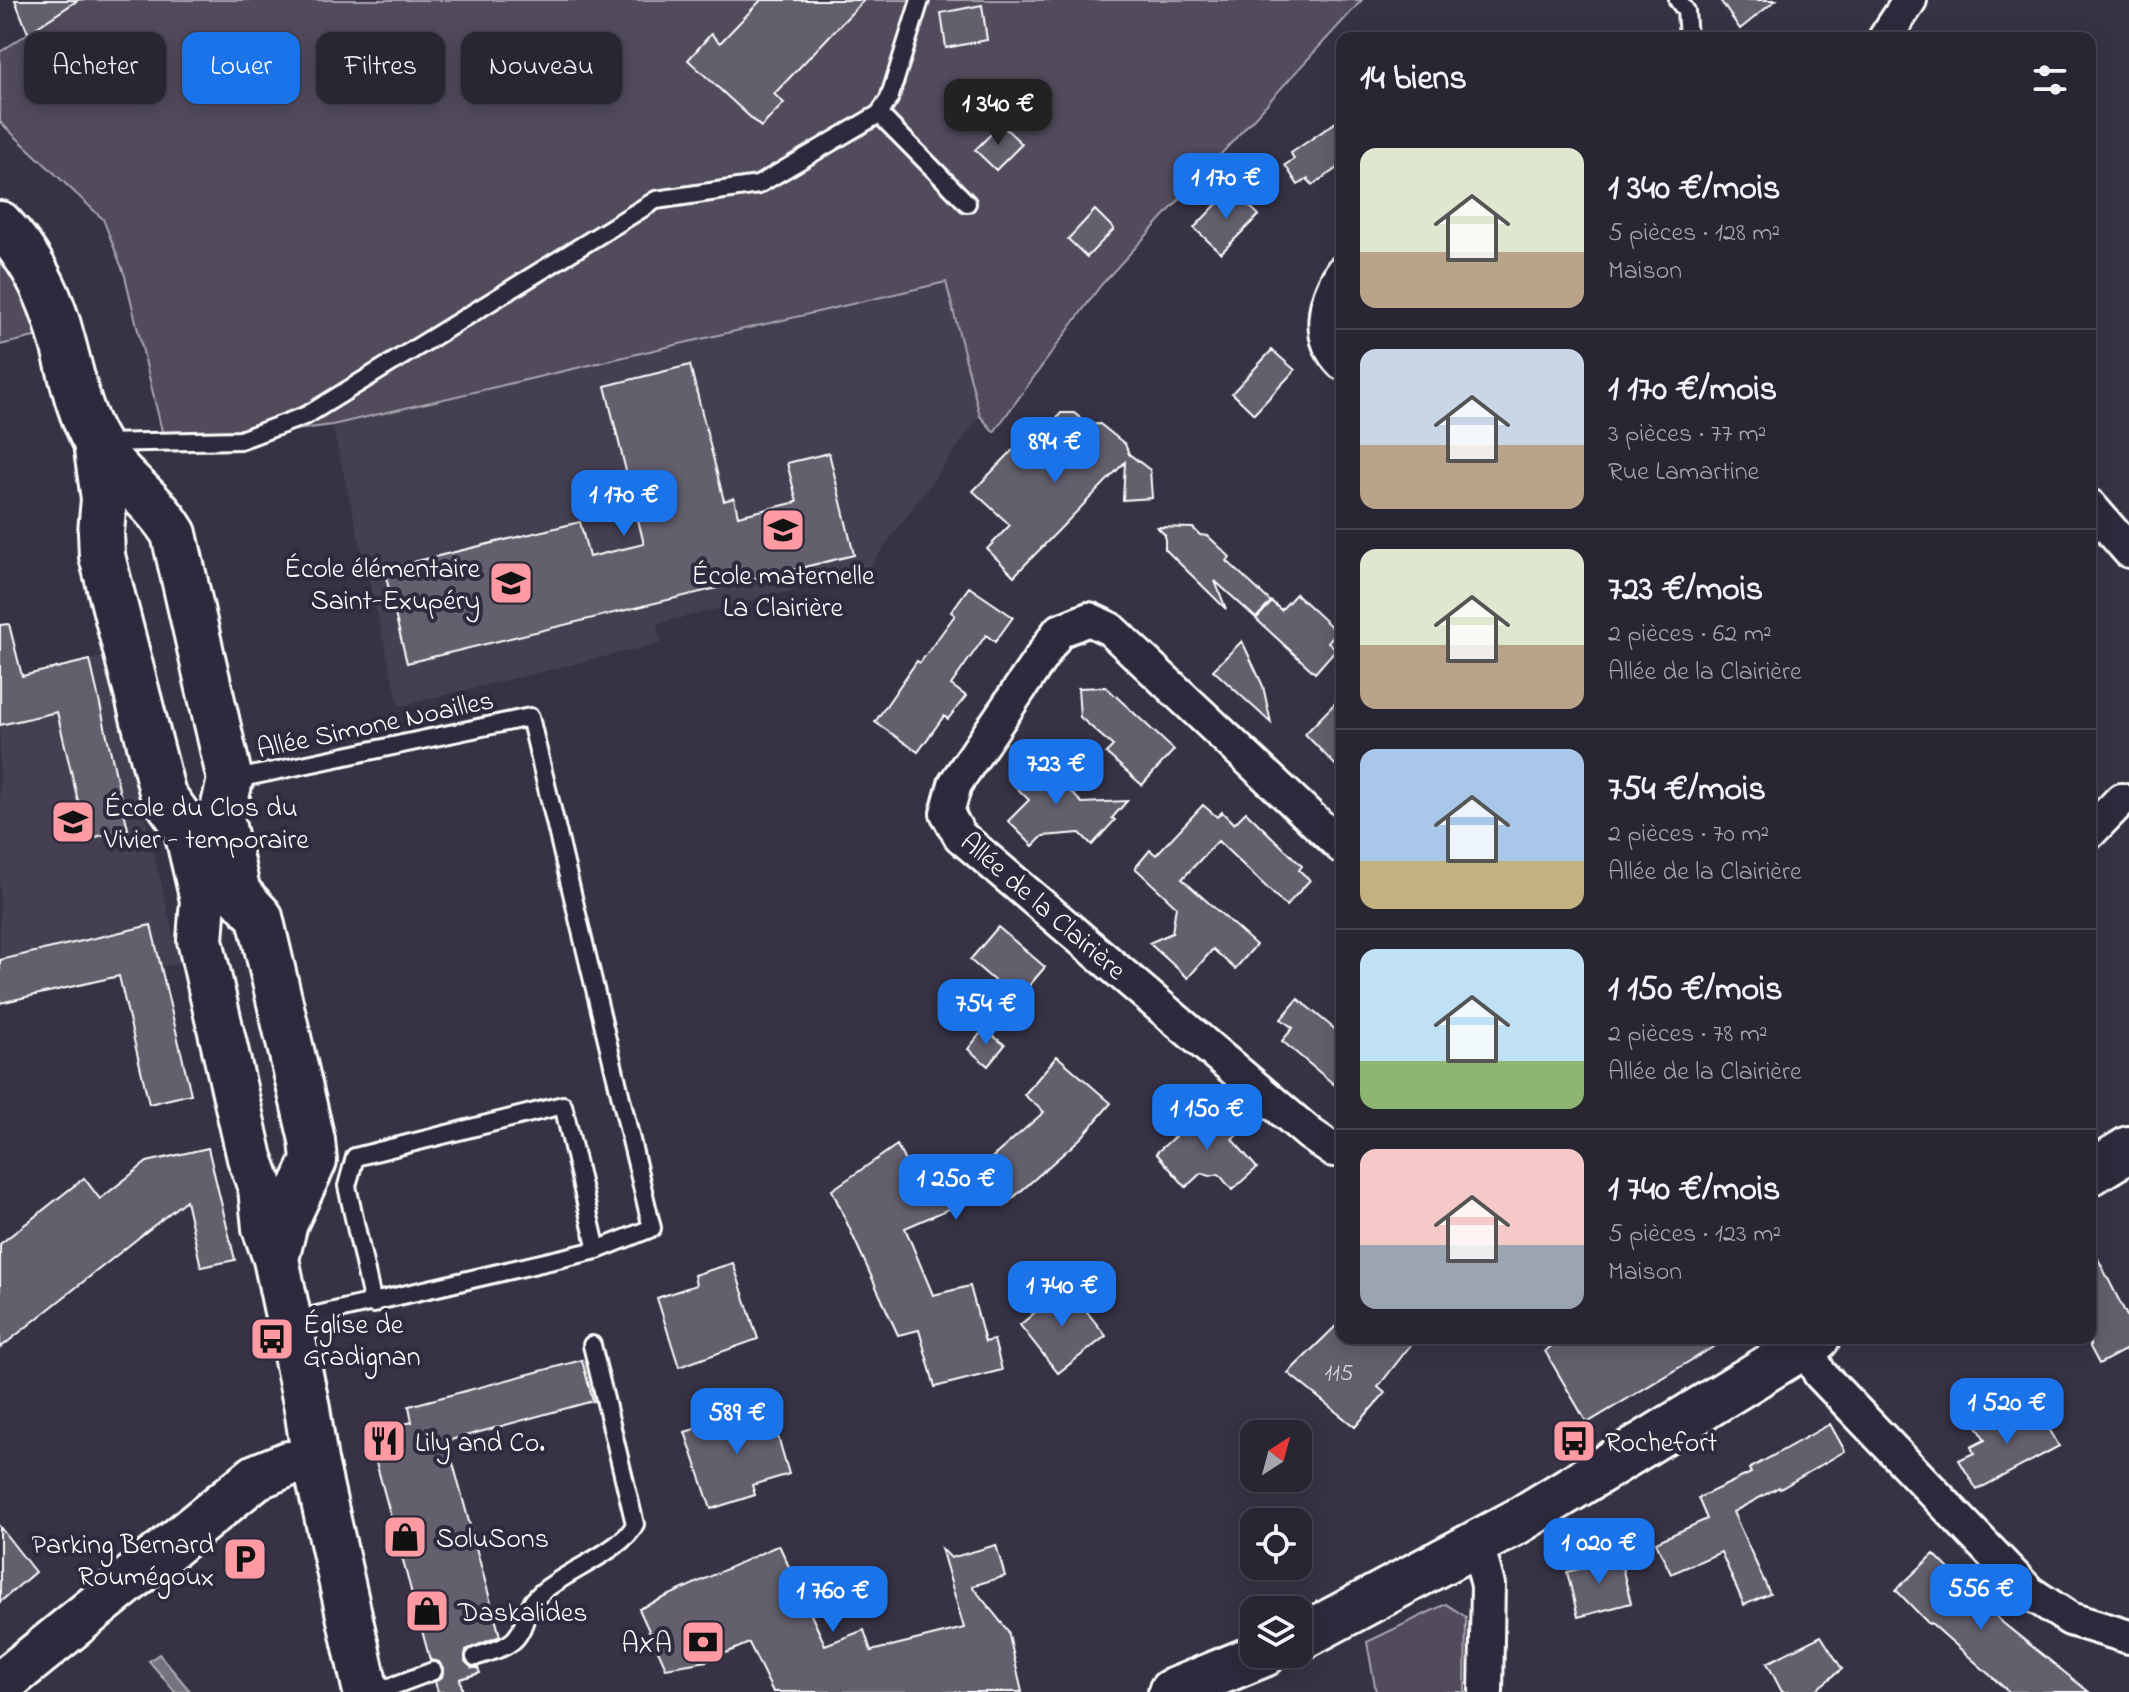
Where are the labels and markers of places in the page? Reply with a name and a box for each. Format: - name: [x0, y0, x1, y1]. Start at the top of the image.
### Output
- pin: 1 340 €: [924, 79, 1072, 147]
- pin: 1 170 €: [1152, 153, 1300, 221]
- pin: 894 €: [999, 417, 1111, 485]
- pin: 1 170 €: [550, 470, 698, 538]
- school or university icon: École maternelle La Clairière: [759, 506, 807, 554]
- place label: École élémentaire Saint-Exupéry: [284, 550, 480, 623]
- place label: École maternelle La Clairière: [691, 557, 875, 630]
- school or university icon: École élémentaire Saint-Exupéry: [487, 559, 535, 607]
- pin: 723 €: [1000, 739, 1112, 807]
- place label: École du Clos du Vivier - temporaire: [103, 789, 309, 862]
- school or university icon: École du Clos du Vivier - temporaire: [49, 798, 97, 846]
- pin: 754 €: [930, 979, 1042, 1047]
- pin: 1 150 €: [1133, 1084, 1281, 1152]
- pin: 1 250 €: [882, 1154, 1030, 1222]
- pin: 1 740 €: [988, 1261, 1136, 1329]
- place label: Église de Gradignan: [303, 1306, 420, 1379]
- bus stop icon: Église de Gradignan: [248, 1315, 296, 1363]
- pin: 1 520 €: [1933, 1378, 2081, 1446]
- pin: 589 €: [681, 1388, 793, 1456]
- restaurant icon: Lily and Co.: [360, 1417, 408, 1465]
- bus stop icon: Rochefort: [1550, 1417, 1598, 1465]
- place label: Lily and Co.: [415, 1424, 545, 1465]
- place label: Rochefort: [1605, 1424, 1717, 1465]
- shop icon: SoluSons: [381, 1513, 429, 1561]
- pin: 1 020 €: [1525, 1518, 1673, 1586]
- place label: SoluSons: [436, 1520, 549, 1561]
- place label: Parking Bernard Roumégoux: [32, 1526, 214, 1599]
- parking icon: Parking Bernard Roumégoux: [221, 1535, 269, 1583]
- pin: 556 €: [1925, 1564, 2037, 1632]
- pin: 1 760 €: [759, 1566, 907, 1634]
- shop icon: Daskalides: [403, 1587, 451, 1635]
- place label: Daskalides: [457, 1594, 588, 1635]
- bank icon: AXA: [679, 1618, 727, 1666]
- place label: AXA: [621, 1625, 672, 1666]

